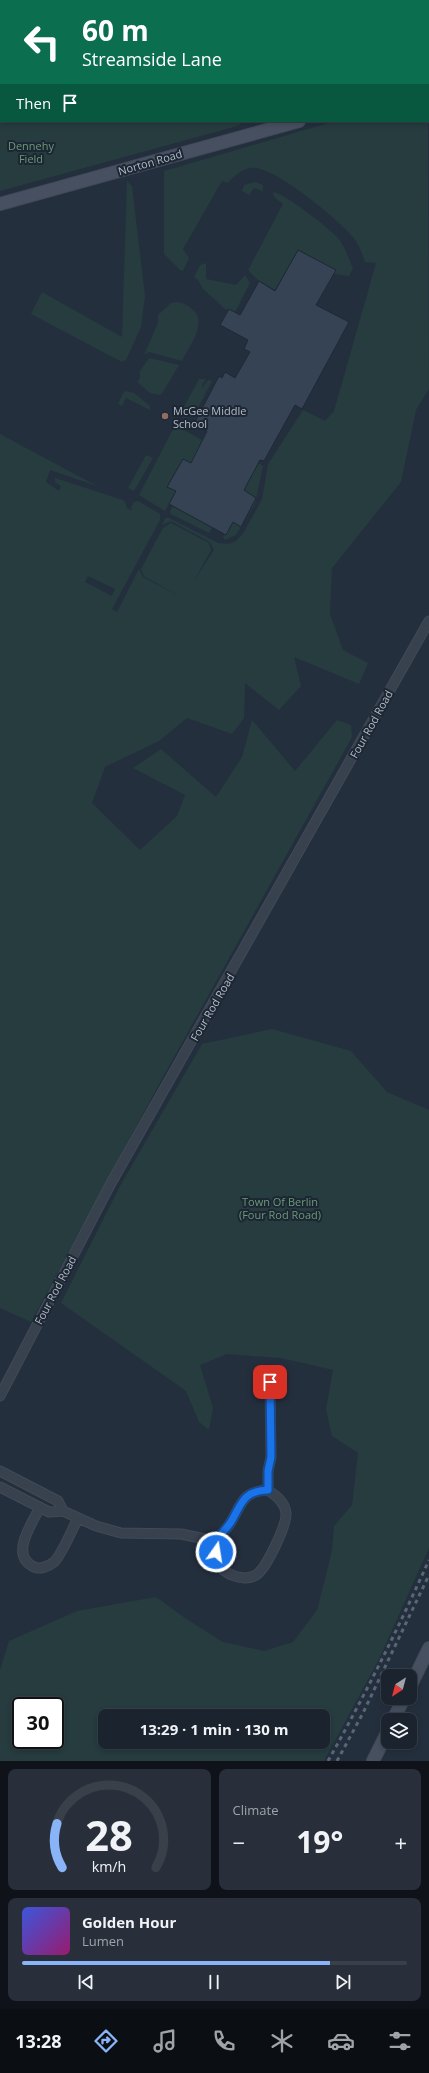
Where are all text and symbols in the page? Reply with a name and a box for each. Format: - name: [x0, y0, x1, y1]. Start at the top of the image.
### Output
- text: 60 m: [82, 11, 149, 49]
- icon: left: [16, 16, 68, 68]
- text: Streamside Lane: [82, 47, 222, 71]
- icon: arrive: [59, 92, 81, 114]
- text: Then: [16, 93, 51, 113]
- park label: Dennehy Field: [8, 138, 55, 166]
- street label: Norton Road: [116, 146, 184, 178]
- place label: McGee Middle School: [173, 403, 246, 431]
- marker: McGee Middle School: [160, 411, 170, 421]
- street label: Four Rod Road: [346, 687, 396, 761]
- street label: Four Rod Road: [187, 970, 237, 1044]
- park label: Town Of Berlin (Four Rod Road): [239, 1194, 321, 1222]
- street label: Four Rod Road: [31, 1253, 79, 1327]
- pin: [253, 1365, 287, 1399]
- icon: arrive: [259, 1371, 281, 1393]
- position arrow: [195, 1531, 237, 1573]
- north arrow: [381, 1669, 417, 1705]
- map controls: [381, 1669, 417, 1749]
- speed limit sign: 30: [12, 1697, 64, 1749]
- button: layers: [381, 1713, 417, 1749]
- text: 13:29 · 1 min · 130 m: [140, 1719, 288, 1739]
- text: Climate: [233, 1801, 278, 1819]
- text: 28: [85, 1806, 133, 1862]
- text: 19°: [296, 1821, 343, 1862]
- text: −: [233, 1827, 245, 1857]
- text: +: [394, 1827, 407, 1857]
- text: km/h: [92, 1856, 127, 1875]
- text: Golden Hour: [82, 1912, 176, 1932]
- text: Lumen: [82, 1932, 124, 1950]
- icon: previous: [75, 1971, 97, 1993]
- icon: pause: [203, 1971, 225, 1993]
- icon: next: [332, 1971, 354, 1993]
- icon: directions: [92, 2027, 120, 2055]
- icon: music: [151, 2027, 179, 2055]
- icon: phone: [210, 2027, 238, 2055]
- icon: climate: [268, 2027, 296, 2055]
- icon: car: [327, 2027, 355, 2055]
- icon: filters: [386, 2027, 414, 2055]
- text: 13:28: [15, 2029, 62, 2053]

